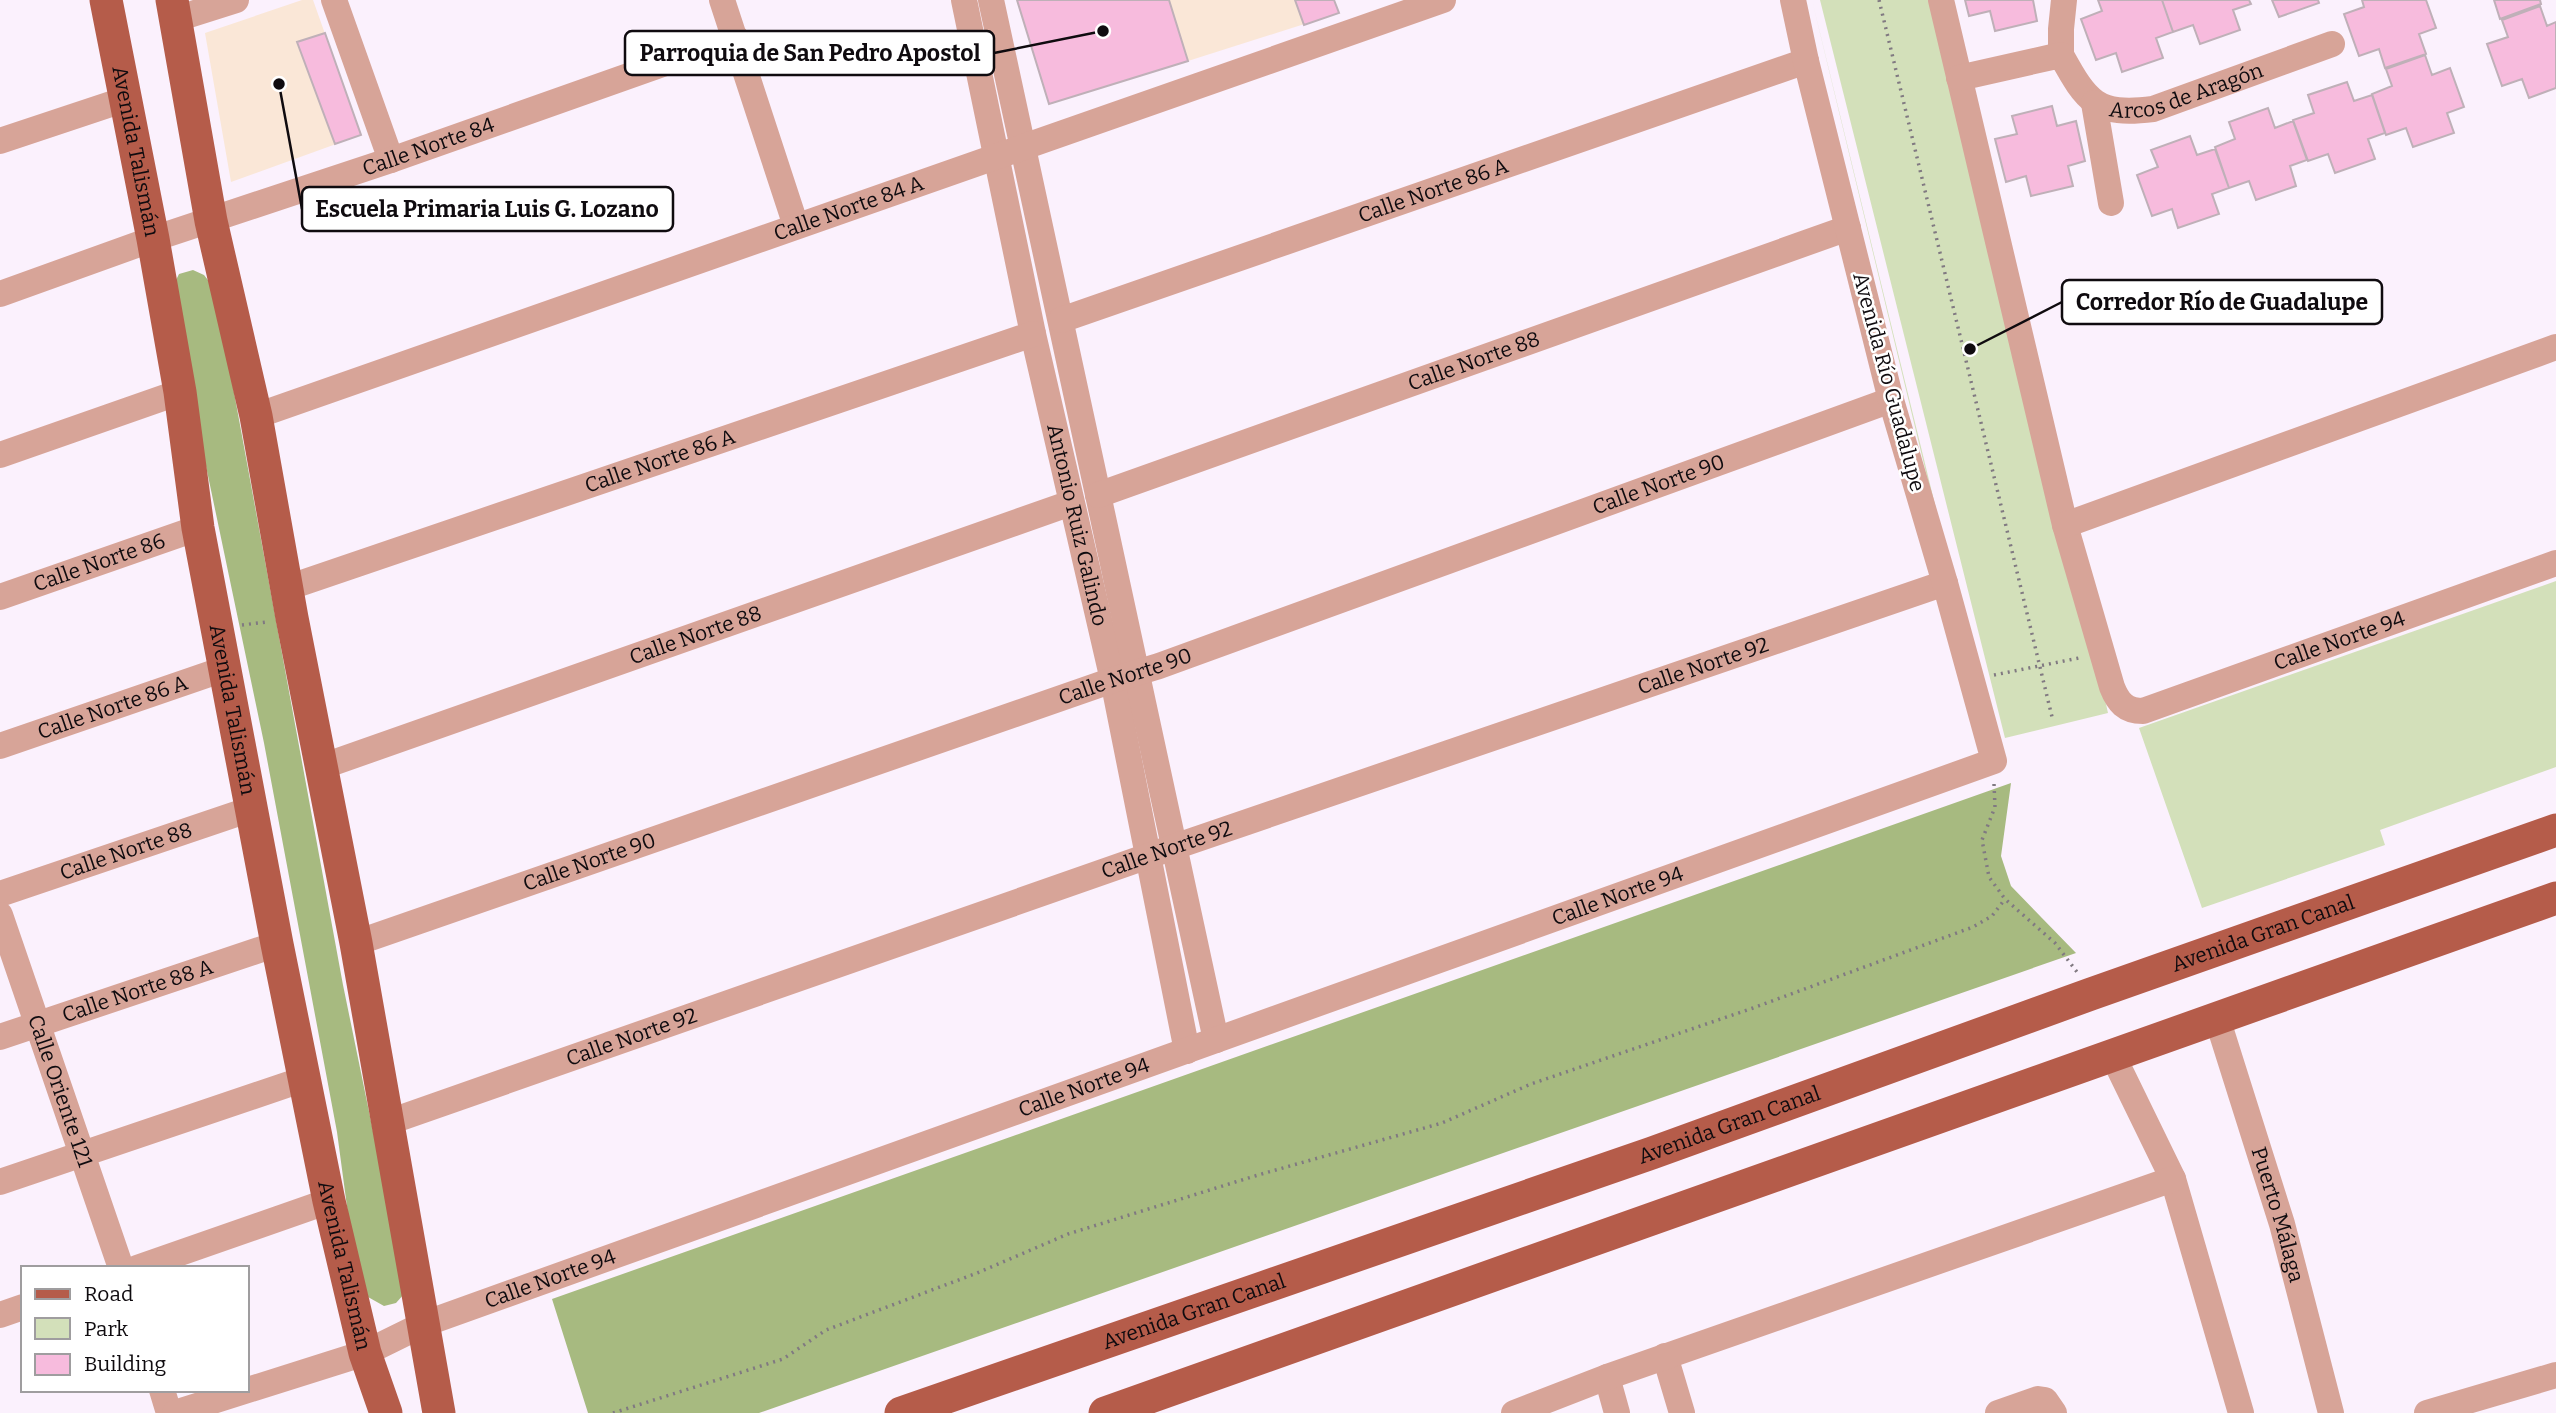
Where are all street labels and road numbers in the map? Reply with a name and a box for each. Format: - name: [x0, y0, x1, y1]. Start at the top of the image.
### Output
- street label: Arcos de Aragón: [2108, 57, 2267, 124]
- street label: Avenida Talismán: [106, 64, 165, 239]
- street label: Calle Norte 84: [359, 112, 498, 182]
- street label: Calle Norte 86 A: [1355, 152, 1512, 229]
- street label: Calle Norte 84 A: [770, 170, 927, 247]
- street label: Avenida Río Guadalupe: [1847, 270, 1931, 494]
- street label: Calle Norte 88: [1404, 326, 1543, 397]
- street label: Antonio Ruiz Galindo: [1041, 421, 1113, 629]
- street label: Calle Norte 86 A: [581, 423, 739, 499]
- street label: Calle Norte 90: [1589, 449, 1728, 520]
- street label: Calle Norte 86: [30, 527, 169, 597]
- street label: Calle Norte 88: [626, 600, 765, 670]
- street label: Calle Norte 94: [2270, 605, 2409, 676]
- street label: Avenida Talismán: [204, 622, 261, 797]
- street label: Calle Norte 92: [1634, 631, 1772, 700]
- street label: Calle Norte 90: [1055, 642, 1195, 711]
- street label: Calle Norte 86 A: [34, 669, 191, 745]
- street label: Calle Norte 92: [1098, 815, 1236, 884]
- street label: Calle Norte 88: [56, 817, 196, 886]
- street label: Calle Norte 90: [519, 827, 659, 897]
- street label: Calle Norte 94: [1548, 860, 1687, 931]
- street label: Avenida Gran Canal: [2168, 889, 2358, 978]
- street label: Calle Norte 88 A: [59, 953, 216, 1028]
- street label: Calle Norte 92: [563, 1002, 700, 1072]
- street label: Calle Oriente 121: [22, 1011, 99, 1171]
- street label: Calle Norte 94: [1015, 1052, 1153, 1123]
- street label: Avenida Gran Canal: [1635, 1080, 1824, 1170]
- street label: Puerto Málaga: [2246, 1144, 2310, 1286]
- street label: Avenida Talismán: [312, 1178, 377, 1353]
- street label: Calle Norte 94: [481, 1243, 619, 1314]
- street label: Avenida Gran Canal: [1099, 1268, 1289, 1355]

